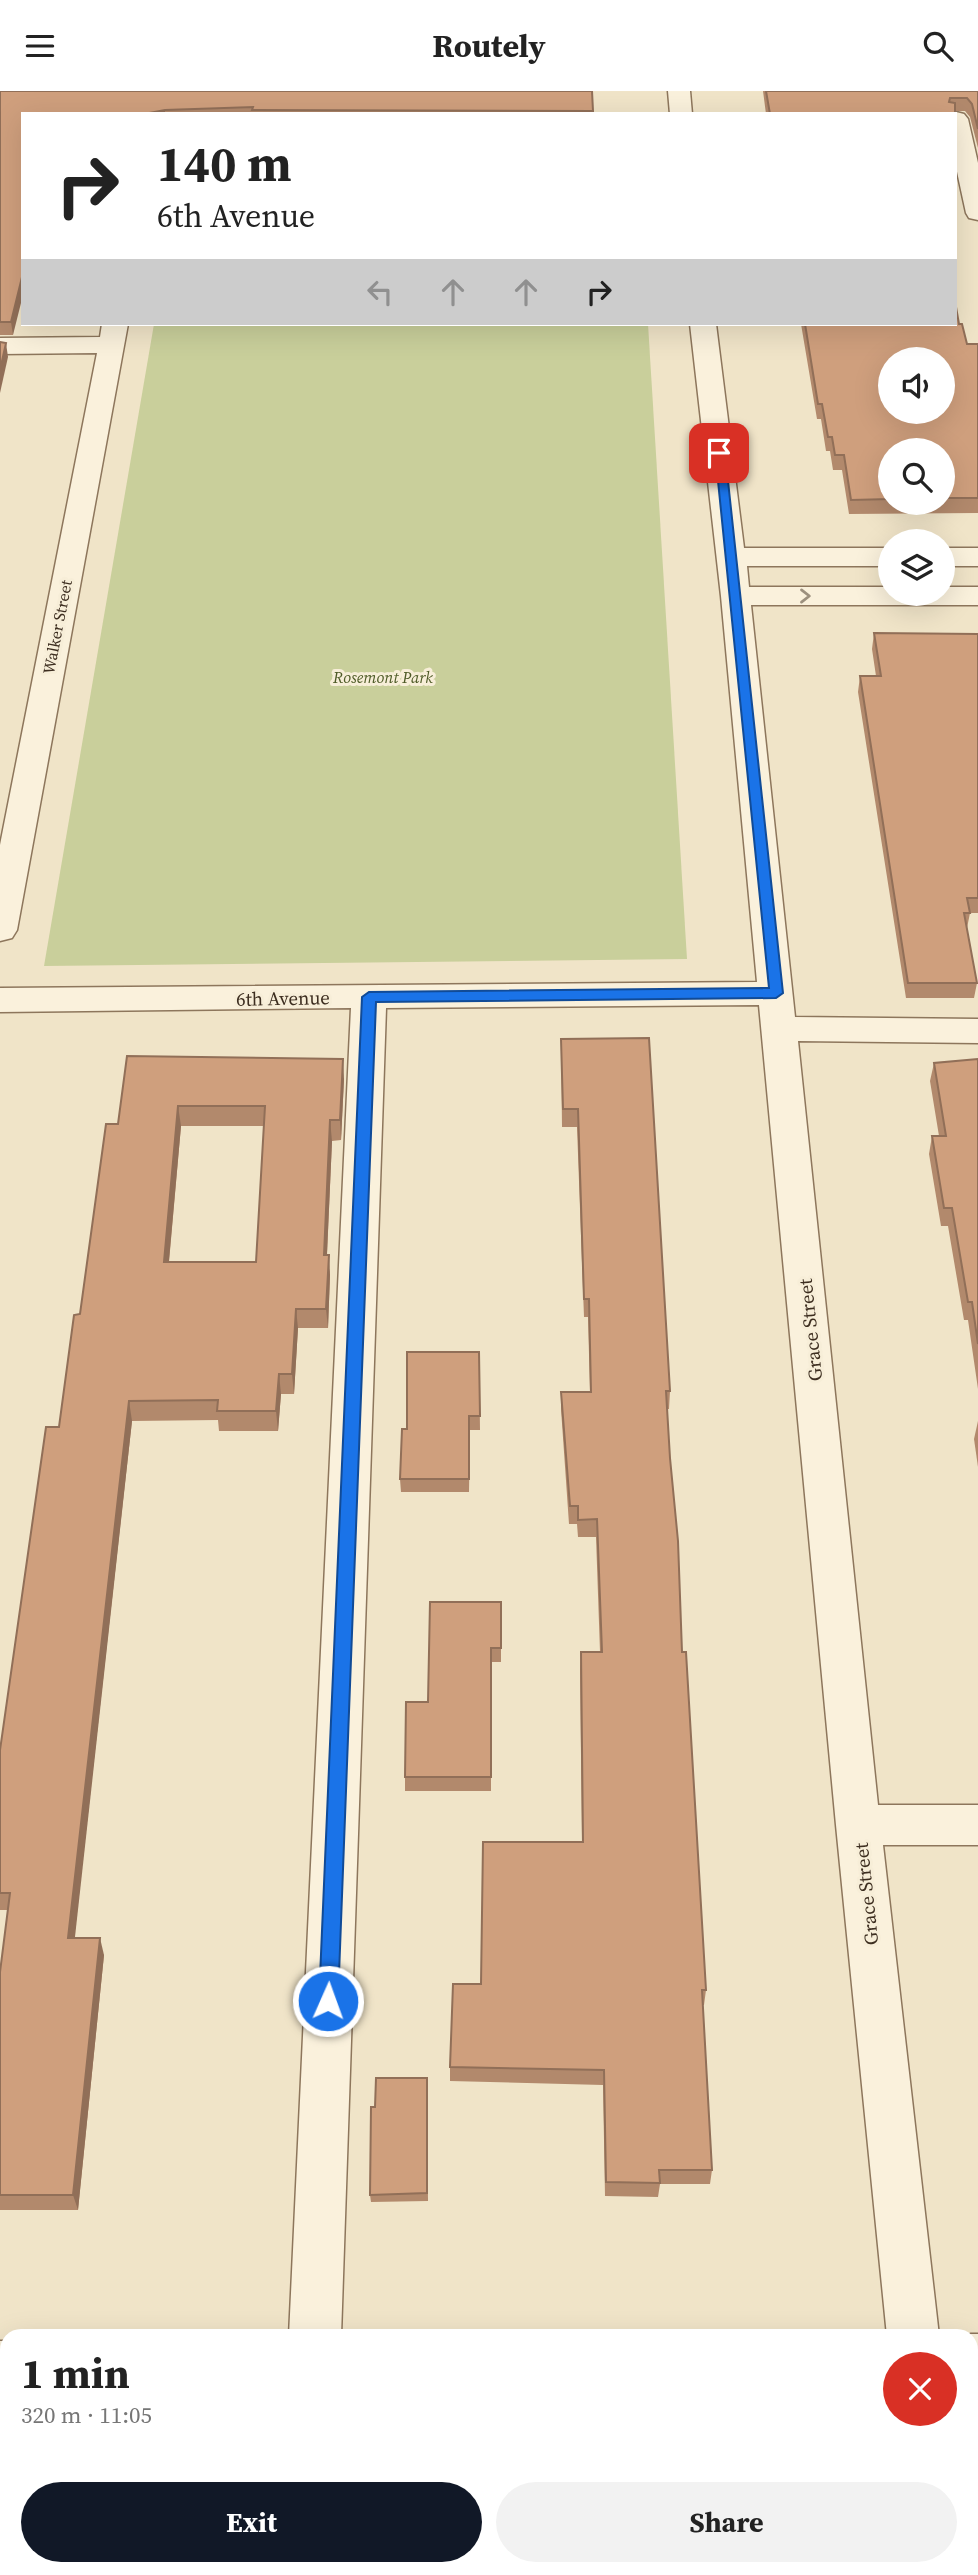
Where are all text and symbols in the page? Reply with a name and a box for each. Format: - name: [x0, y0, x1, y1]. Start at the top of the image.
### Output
- text: Routely: [432, 24, 546, 68]
- icon: menu: [21, 27, 59, 65]
- icon: search: [919, 27, 957, 65]
- text: 140 m: [157, 130, 292, 197]
- icon: right: [42, 140, 133, 231]
- text: 6th Avenue: [157, 194, 315, 238]
- icon: left: [361, 273, 399, 311]
- icon: ahead: [434, 273, 472, 311]
- icon: ahead: [507, 273, 545, 311]
- icon: right: [580, 273, 618, 311]
- map controls: [878, 347, 955, 606]
- button: sound: [878, 347, 955, 424]
- pin: [689, 423, 749, 483]
- icon: arrive: [700, 434, 738, 472]
- button: search: [878, 438, 955, 515]
- button: layers: [878, 529, 955, 606]
- street label: Walker Street: [37, 577, 77, 676]
- one-way arrow: [800, 588, 810, 604]
- park label: Rosemont Park: [332, 666, 433, 688]
- street label: 6th Avenue: [236, 984, 330, 1012]
- street label: Grace Street: [792, 1277, 828, 1383]
- street label: Grace Street: [848, 1841, 884, 1947]
- position arrow: [291, 1964, 365, 2038]
- text: 1 min: [21, 2344, 130, 2402]
- button: close: [883, 2352, 957, 2426]
- text: 320 m · 11:05: [21, 2399, 152, 2431]
- button: Exit: [21, 2482, 482, 2562]
- button: Share: [496, 2482, 957, 2562]

